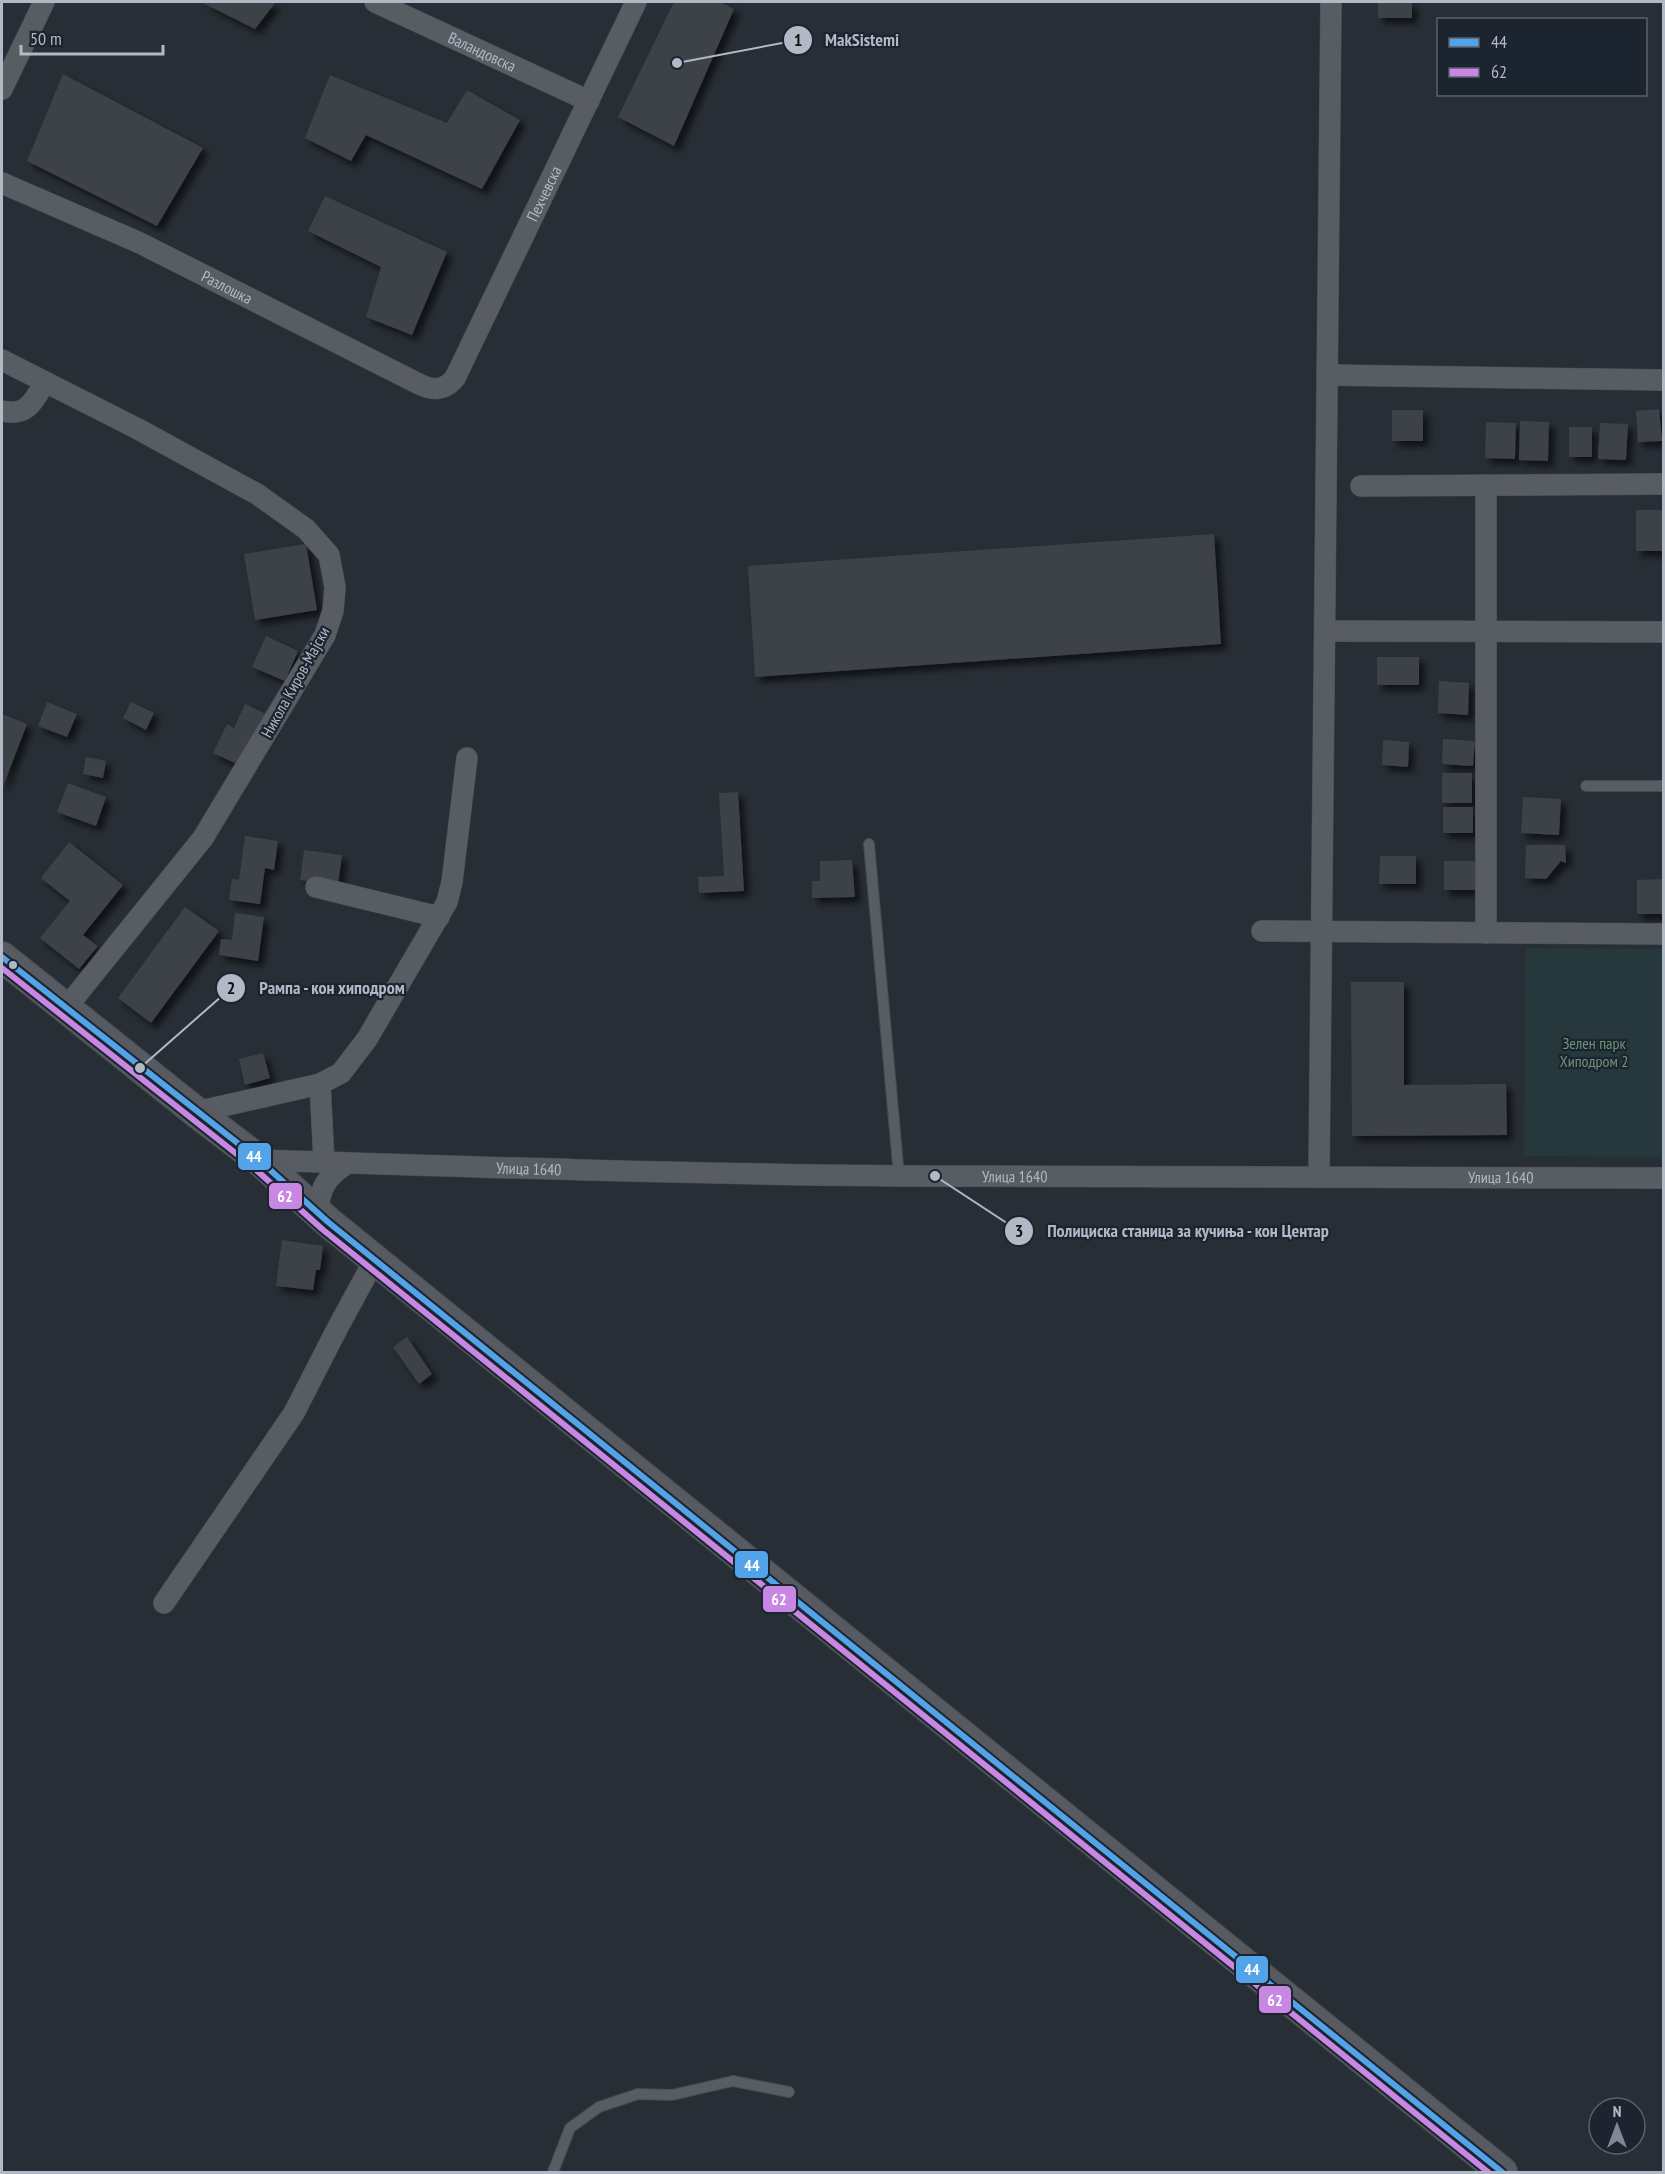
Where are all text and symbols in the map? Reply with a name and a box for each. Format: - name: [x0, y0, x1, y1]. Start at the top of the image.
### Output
- scale bar: [21, 18, 164, 56]
- legend: [1437, 18, 1647, 96]
- callout: MakSistemi: [783, 22, 911, 58]
- text: 50 m: [30, 27, 62, 50]
- street label: Валандовска: [445, 27, 519, 76]
- text: 1: [794, 28, 802, 51]
- text: MakSistemi: [825, 28, 899, 51]
- text: 44: [1491, 30, 1507, 53]
- text: 62: [1491, 60, 1507, 83]
- street label: Пехчевска: [522, 163, 566, 225]
- street label: Разлошка: [198, 266, 256, 308]
- street label: Никола Киров-Мајски: [256, 623, 334, 741]
- unlabelled marker: [7, 959, 19, 971]
- callout: Рампа - кон хиподром: [216, 970, 418, 1006]
- text: 2: [227, 976, 235, 999]
- text: Рампа - кон хиподром: [259, 976, 405, 999]
- park label: Зелен парк Хиподром 2: [1560, 1033, 1628, 1071]
- line badge: 44: [237, 1142, 272, 1171]
- text: 44: [246, 1146, 262, 1166]
- street label: Улица 1640: [496, 1158, 562, 1179]
- street label: Улица 1640: [982, 1166, 1047, 1186]
- street label: Улица 1640: [1468, 1167, 1533, 1187]
- line badge: 62: [268, 1182, 303, 1210]
- text: 62: [277, 1186, 293, 1206]
- callout: Полициска станица за кучиња - кон Центар: [1004, 1213, 1341, 1249]
- text: 3: [1015, 1219, 1023, 1242]
- text: Полициска станица за кучиња - кон Центар: [1047, 1219, 1329, 1242]
- line badge: 44: [734, 1550, 769, 1579]
- text: 44: [744, 1555, 760, 1575]
- line badge: 62: [762, 1585, 797, 1613]
- text: 62: [771, 1589, 787, 1609]
- line badge: 44: [1235, 1955, 1269, 1984]
- text: 44: [1244, 1959, 1260, 1979]
- line badge: 62: [1258, 1985, 1292, 2014]
- text: 62: [1267, 1990, 1283, 2010]
- north arrow: [1587, 2096, 1647, 2156]
- text: N: [1613, 2101, 1621, 2121]

